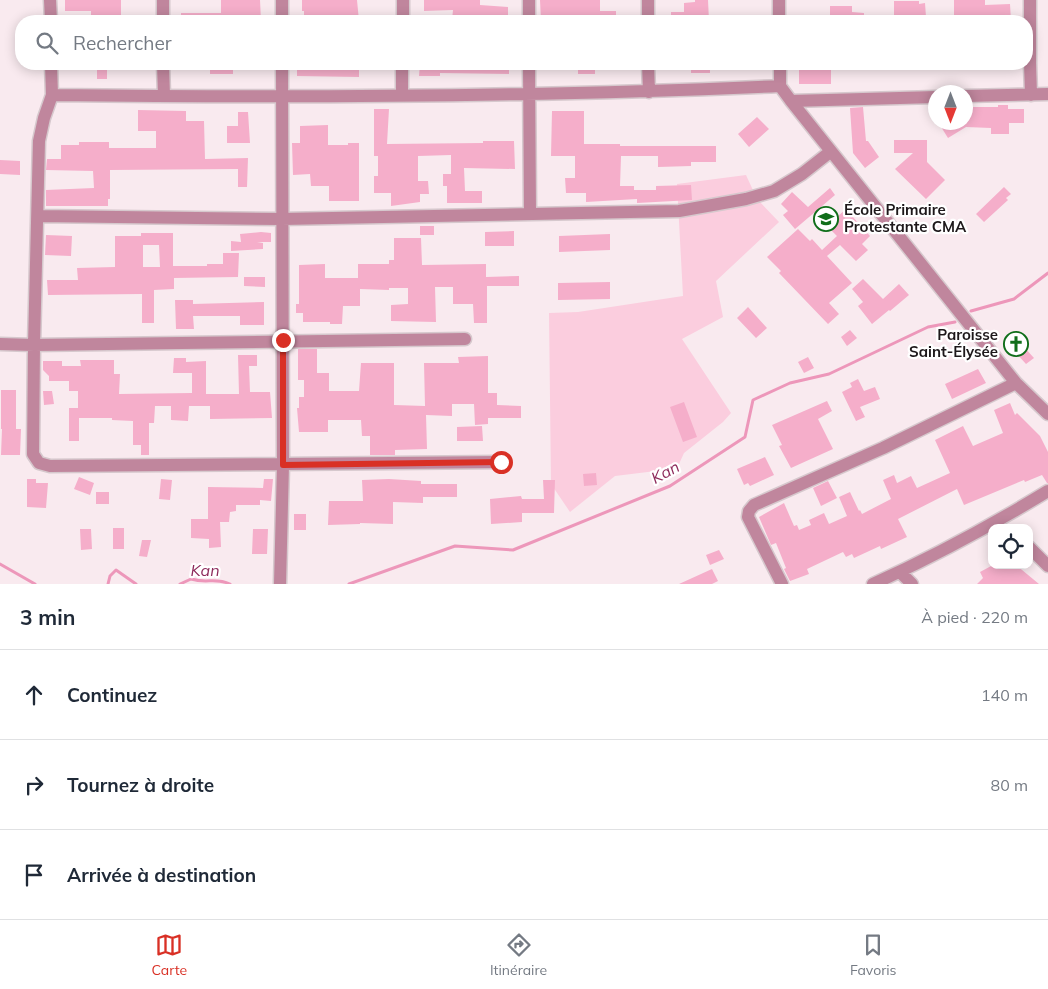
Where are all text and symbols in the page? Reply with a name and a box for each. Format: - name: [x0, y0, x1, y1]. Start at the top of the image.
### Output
- search box: [15, 15, 1033, 70]
- icon: search: [33, 29, 61, 57]
- text: Rechercher: [73, 31, 172, 55]
- north arrow: [928, 85, 973, 130]
- place label: École Primaire Protestante CMA: [844, 200, 967, 236]
- school or university icon: École Primaire Protestante CMA: [813, 206, 839, 232]
- place label: Paroisse Saint-Élysée: [909, 325, 998, 361]
- route end: [272, 329, 295, 352]
- church icon: Paroisse Saint-Élysée: [1003, 331, 1029, 357]
- route start: [490, 451, 513, 474]
- water label: Kan: [647, 456, 683, 488]
- map controls: [988, 524, 1033, 569]
- button: locate: [988, 524, 1033, 569]
- water label: Kan: [190, 560, 220, 580]
- text: 3 min: [20, 604, 75, 630]
- text: À pied · 220 m: [921, 607, 1028, 627]
- icon: ahead: [20, 681, 48, 709]
- text: Continuez: [67, 683, 157, 707]
- text: 140 m: [981, 685, 1028, 705]
- icon: right: [20, 771, 48, 799]
- text: Tournez à droite: [67, 773, 214, 797]
- text: 80 m: [991, 775, 1028, 795]
- icon: arrive: [20, 861, 48, 889]
- text: Arrivée à destination: [67, 863, 256, 887]
- tab: Carte: [151, 931, 187, 979]
- tab: Itinéraire: [490, 931, 547, 979]
- tab: Favoris: [850, 931, 897, 979]

